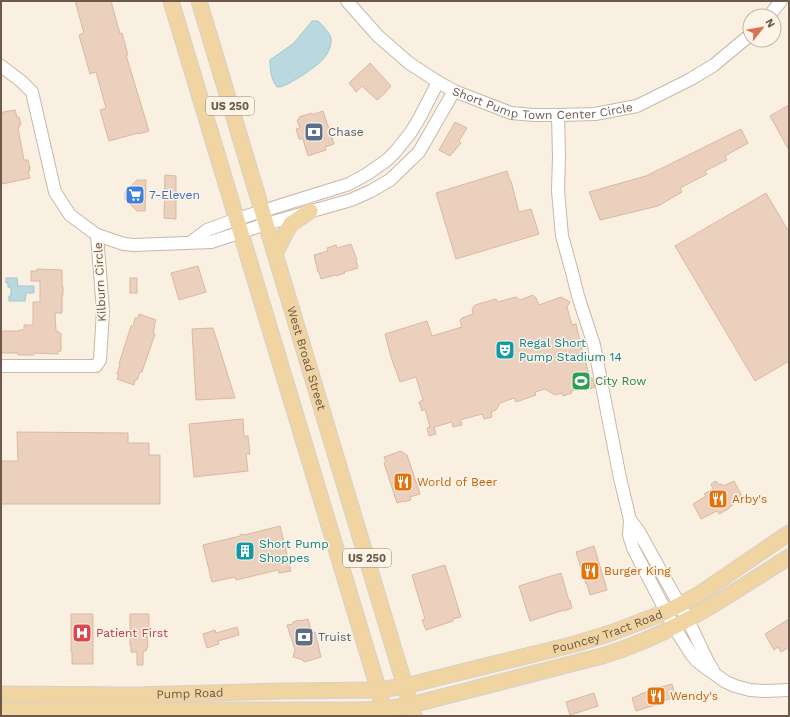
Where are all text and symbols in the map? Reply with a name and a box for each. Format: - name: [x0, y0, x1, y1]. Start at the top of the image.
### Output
- north arrow: [742, 8, 782, 48]
- text: N: [762, 16, 778, 30]
- street label: Short Pump Town Center Circle: [450, 84, 634, 122]
- road number: US 250: [206, 97, 254, 115]
- bank icon: Chase: [303, 121, 325, 143]
- place label: Chase: [328, 125, 364, 139]
- supermarket icon: 7-Eleven: [124, 184, 146, 206]
- place label: 7-Eleven: [149, 188, 200, 202]
- street label: Kilburn Circle: [91, 242, 109, 322]
- street label: West Broad Street: [284, 305, 329, 412]
- place label: Regal Short Pump Stadium 14: [519, 336, 622, 364]
- theatre icon: Regal Short Pump Stadium 14: [494, 339, 516, 361]
- sports icon: City Row: [570, 370, 592, 392]
- place label: City Row: [595, 374, 646, 388]
- restaurant icon: World of Beer: [392, 471, 414, 493]
- place label: World of Beer: [417, 475, 498, 489]
- restaurant icon: Arby's: [707, 488, 729, 510]
- place label: Arby's: [732, 492, 767, 506]
- place label: Short Pump Shoppes: [259, 537, 329, 565]
- building icon: Short Pump Shoppes: [234, 540, 256, 562]
- road number: US 250: [343, 549, 391, 567]
- restaurant icon: Burger King: [579, 560, 601, 582]
- place label: Burger King: [604, 564, 671, 578]
- street label: Pouncey Tract Road: [551, 607, 665, 656]
- hospital icon: Patient First: [71, 622, 93, 644]
- place label: Patient First: [96, 626, 168, 640]
- bank icon: Truist: [293, 626, 315, 648]
- place label: Truist: [318, 630, 351, 644]
- restaurant icon: Wendy's: [645, 685, 667, 707]
- street label: Pump Road: [156, 686, 224, 701]
- place label: Wendy's: [670, 689, 718, 703]

